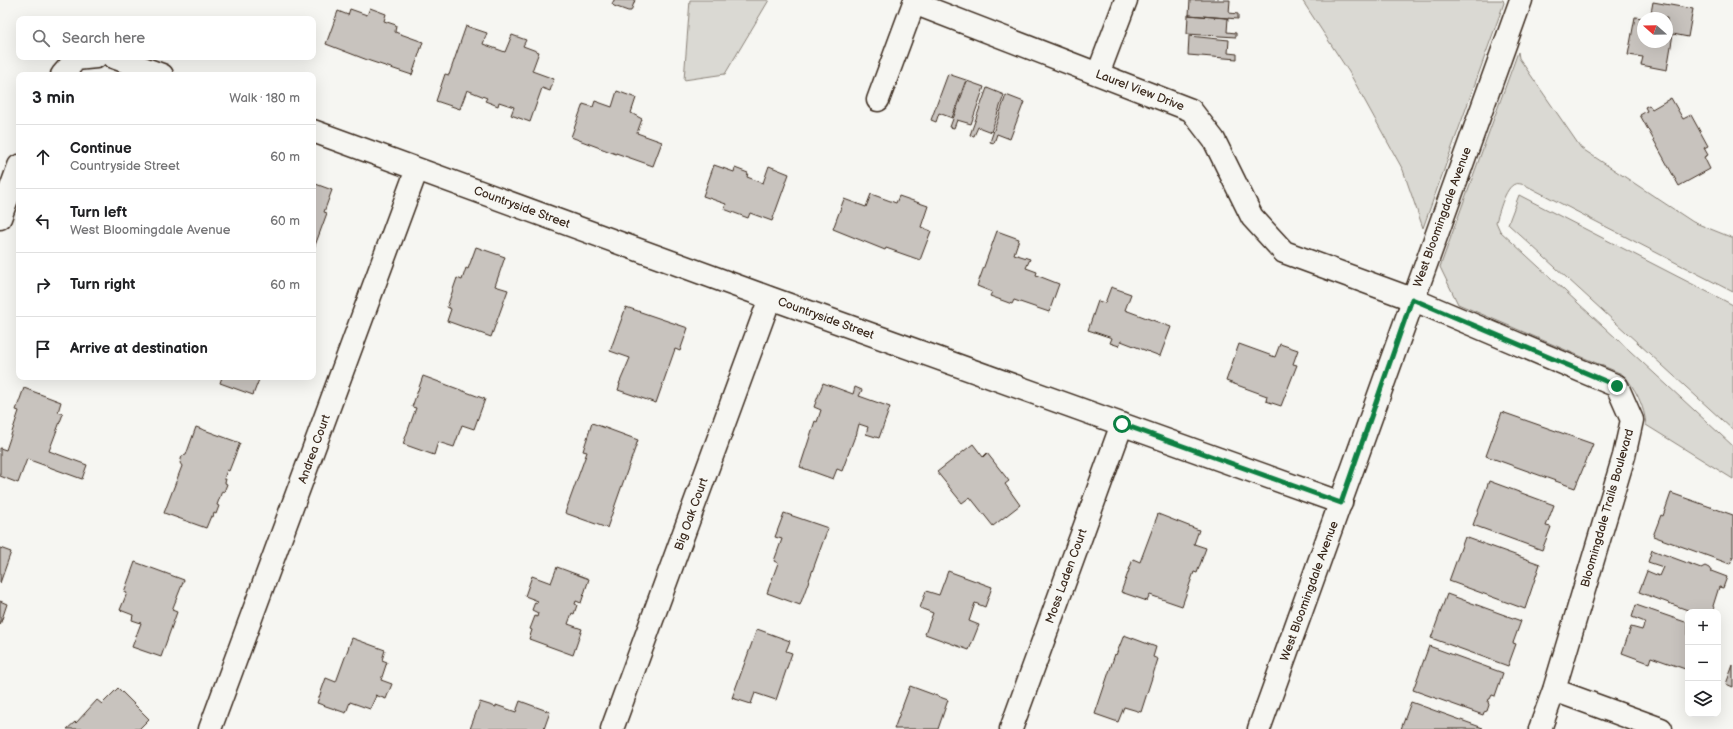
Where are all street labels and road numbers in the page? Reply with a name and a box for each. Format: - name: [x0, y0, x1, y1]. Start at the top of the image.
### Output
- street label: Laurel View Drive: [1093, 67, 1186, 114]
- street label: West Bloomingdale Avenue: [1410, 145, 1475, 289]
- street label: Countryside Street: [472, 183, 572, 232]
- street label: Countryside Street: [776, 294, 876, 343]
- street label: Andrea Court: [295, 412, 334, 486]
- street label: Bloomingdale Trails Boulevard: [1578, 427, 1637, 589]
- street label: Big Oak Court: [671, 476, 712, 553]
- street label: West Bloomingdale Avenue: [1277, 519, 1342, 663]
- street label: Moss Laden Court: [1042, 526, 1091, 626]

